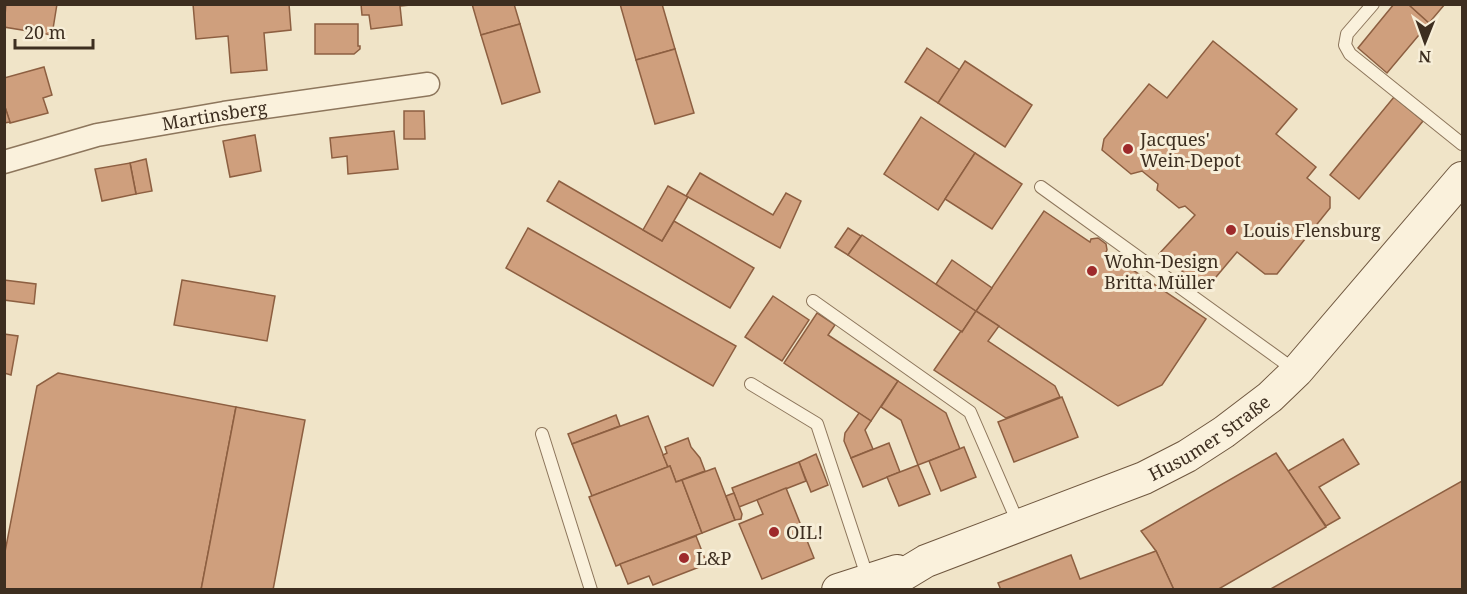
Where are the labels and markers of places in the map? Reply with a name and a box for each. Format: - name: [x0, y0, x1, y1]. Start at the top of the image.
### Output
- place label: Jacques' Wein-Depot: [1139, 127, 1241, 172]
- marker: Jacques' Wein-Depot: [1121, 142, 1135, 156]
- place label: Louis Flensburg: [1243, 218, 1381, 242]
- marker: Louis Flensburg: [1224, 223, 1238, 237]
- place label: Wohn-Design Britta Müller: [1104, 249, 1219, 294]
- marker: Wohn-Design Britta Müller: [1085, 264, 1099, 278]
- place label: OIL!: [786, 520, 823, 544]
- marker: OIL!: [767, 525, 781, 539]
- place label: L&P: [696, 546, 732, 570]
- marker: L&P: [677, 551, 691, 565]

